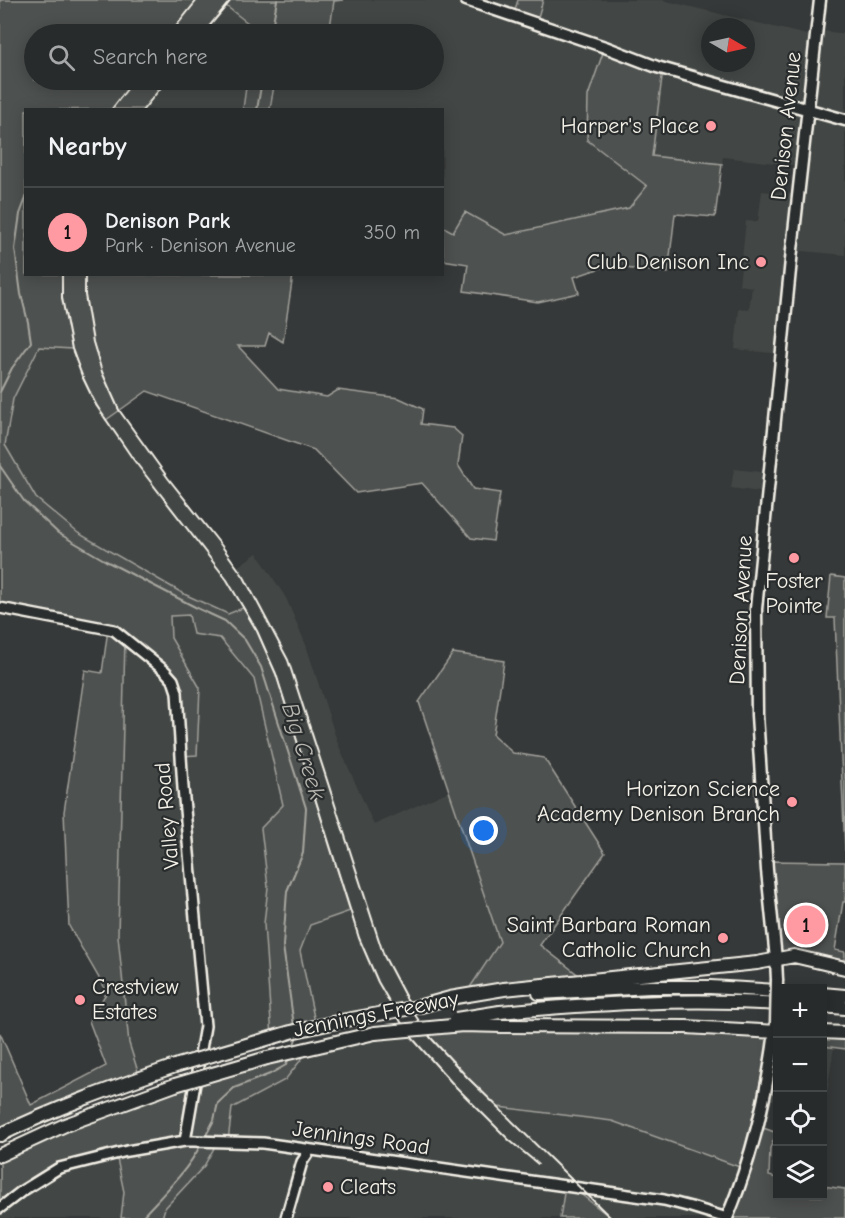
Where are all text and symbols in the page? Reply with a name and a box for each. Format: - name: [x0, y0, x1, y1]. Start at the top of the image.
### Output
- north arrow: [701, 18, 755, 72]
- search box: [24, 24, 444, 90]
- icon: search: [45, 41, 78, 74]
- text: Search here: [93, 44, 208, 70]
- street label: Denison Avenue: [765, 50, 807, 202]
- place label: Harper's Place: [561, 113, 699, 139]
- marker: Harper's Place: [704, 119, 718, 133]
- text: Nearby: [48, 132, 127, 162]
- text: Denison Park: [105, 208, 230, 234]
- text: 1: [64, 221, 71, 244]
- text: 350 m: [364, 221, 420, 244]
- text: Park · Denison Avenue: [105, 234, 296, 257]
- place label: Club Denison Inc: [587, 249, 749, 275]
- marker: Club Denison Inc: [754, 255, 768, 269]
- street label: Denison Avenue: [724, 535, 758, 685]
- marker: Foster Pointe: [787, 551, 801, 565]
- place label: Foster Pointe: [765, 568, 823, 619]
- water label: Big Creek: [276, 699, 332, 803]
- street label: Valley Road: [149, 761, 185, 871]
- place label: Horizon Science Academy Denison Branch: [537, 776, 780, 827]
- marker: Horizon Science Academy Denison Branch: [785, 795, 799, 809]
- your location: [469, 816, 498, 845]
- pin: 1: [786, 902, 826, 948]
- place label: Saint Barbara Roman Catholic Church: [507, 912, 711, 963]
- marker: Saint Barbara Roman Catholic Church: [716, 931, 730, 945]
- place label: Crestview Estates: [92, 974, 179, 1025]
- map controls: [773, 984, 827, 1200]
- button: +: [773, 984, 827, 1038]
- street label: Jennings Freeway: [291, 985, 461, 1043]
- marker: Crestview Estates: [73, 993, 87, 1007]
- button: −: [773, 1038, 827, 1092]
- button: locate: [773, 1092, 827, 1146]
- street label: Jennings Road: [291, 1116, 431, 1160]
- button: layers: [773, 1146, 827, 1200]
- place label: Cleats: [340, 1174, 396, 1200]
- marker: Cleats: [321, 1180, 335, 1194]

